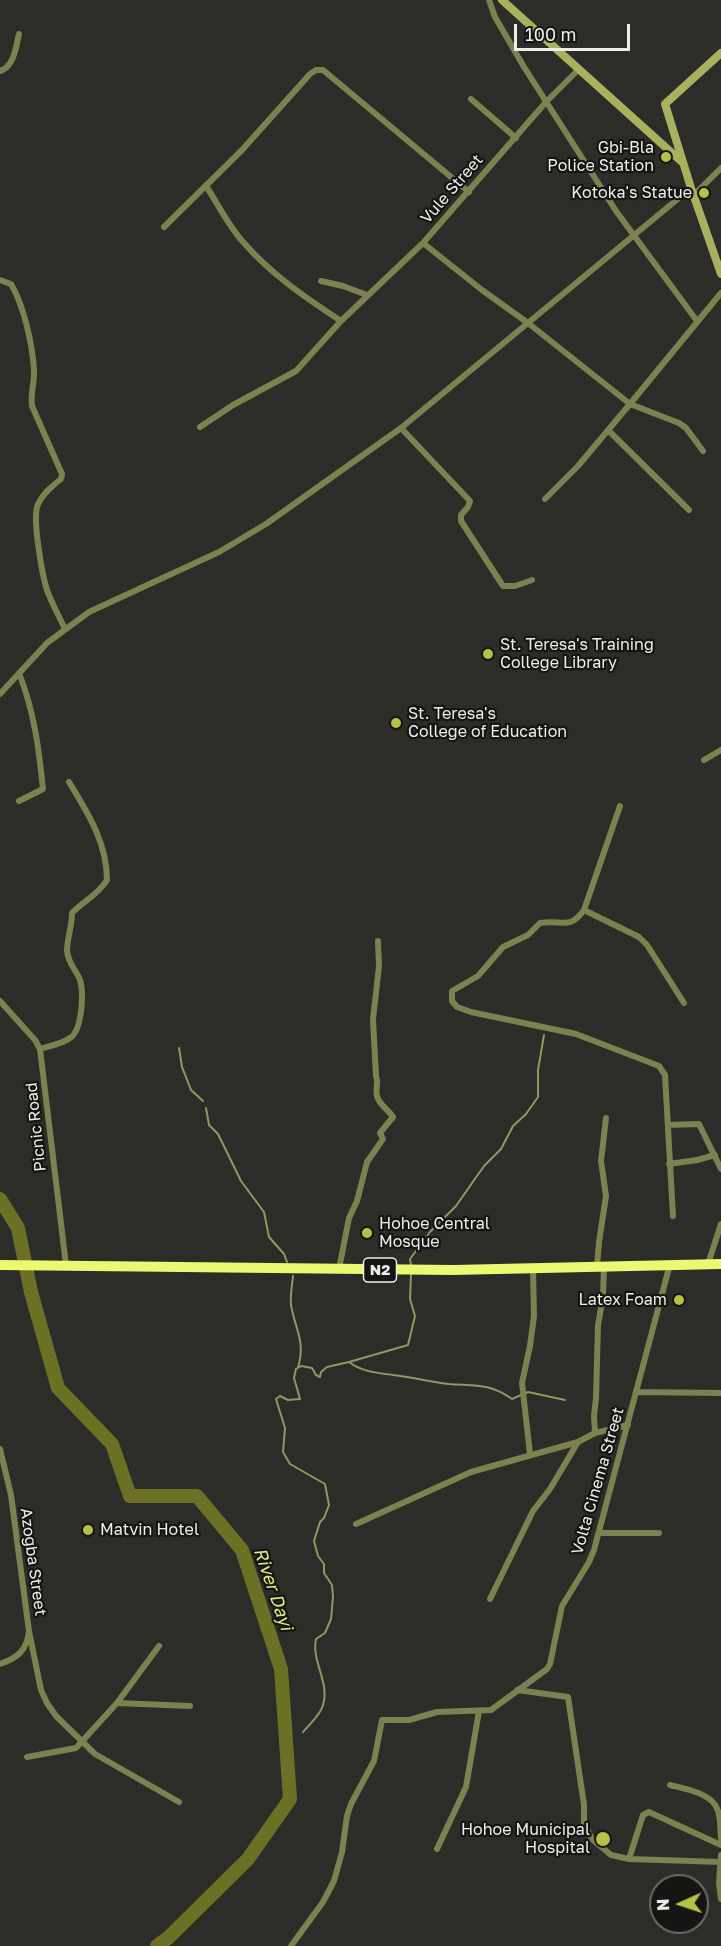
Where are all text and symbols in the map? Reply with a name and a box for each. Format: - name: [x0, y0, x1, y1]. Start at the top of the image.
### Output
- scale bar: [517, 12, 632, 50]
- text: 100 m: [525, 23, 576, 45]
- place label: Gbi-Bla Police Station: [547, 138, 654, 176]
- street label: Vule Street: [417, 150, 487, 228]
- marker: Gbi-Bla Police Station: [659, 150, 673, 164]
- place label: Kotoka's Statue: [571, 183, 692, 203]
- marker: Kotoka's Statue: [697, 186, 711, 200]
- place label: St. Teresa's Training College Library: [500, 635, 654, 673]
- marker: St. Teresa's Training College Library: [481, 647, 495, 661]
- place label: St. Teresa's College of Education: [408, 704, 567, 742]
- marker: St. Teresa's College of Education: [389, 716, 403, 730]
- street label: Picnic Road: [22, 1081, 50, 1173]
- place label: Hohoe Central Mosque: [379, 1214, 490, 1252]
- marker: Hohoe Central Mosque: [360, 1226, 374, 1240]
- road number: N2: [364, 1258, 397, 1282]
- place label: Latex Foam: [579, 1290, 667, 1310]
- marker: Latex Foam: [672, 1293, 686, 1307]
- street label: Volta Cinema Street: [568, 1405, 628, 1557]
- street label: Azogba Street: [16, 1507, 50, 1617]
- place label: Matvin Hotel: [100, 1520, 199, 1540]
- marker: Matvin Hotel: [81, 1523, 95, 1537]
- water label: River Dayi: [249, 1545, 297, 1633]
- place label: Hohoe Municipal Hospital: [461, 1820, 590, 1858]
- marker: Hohoe Municipal Hospital: [594, 1830, 612, 1848]
- north arrow: [649, 1874, 709, 1934]
- text: N: [653, 1898, 673, 1911]

